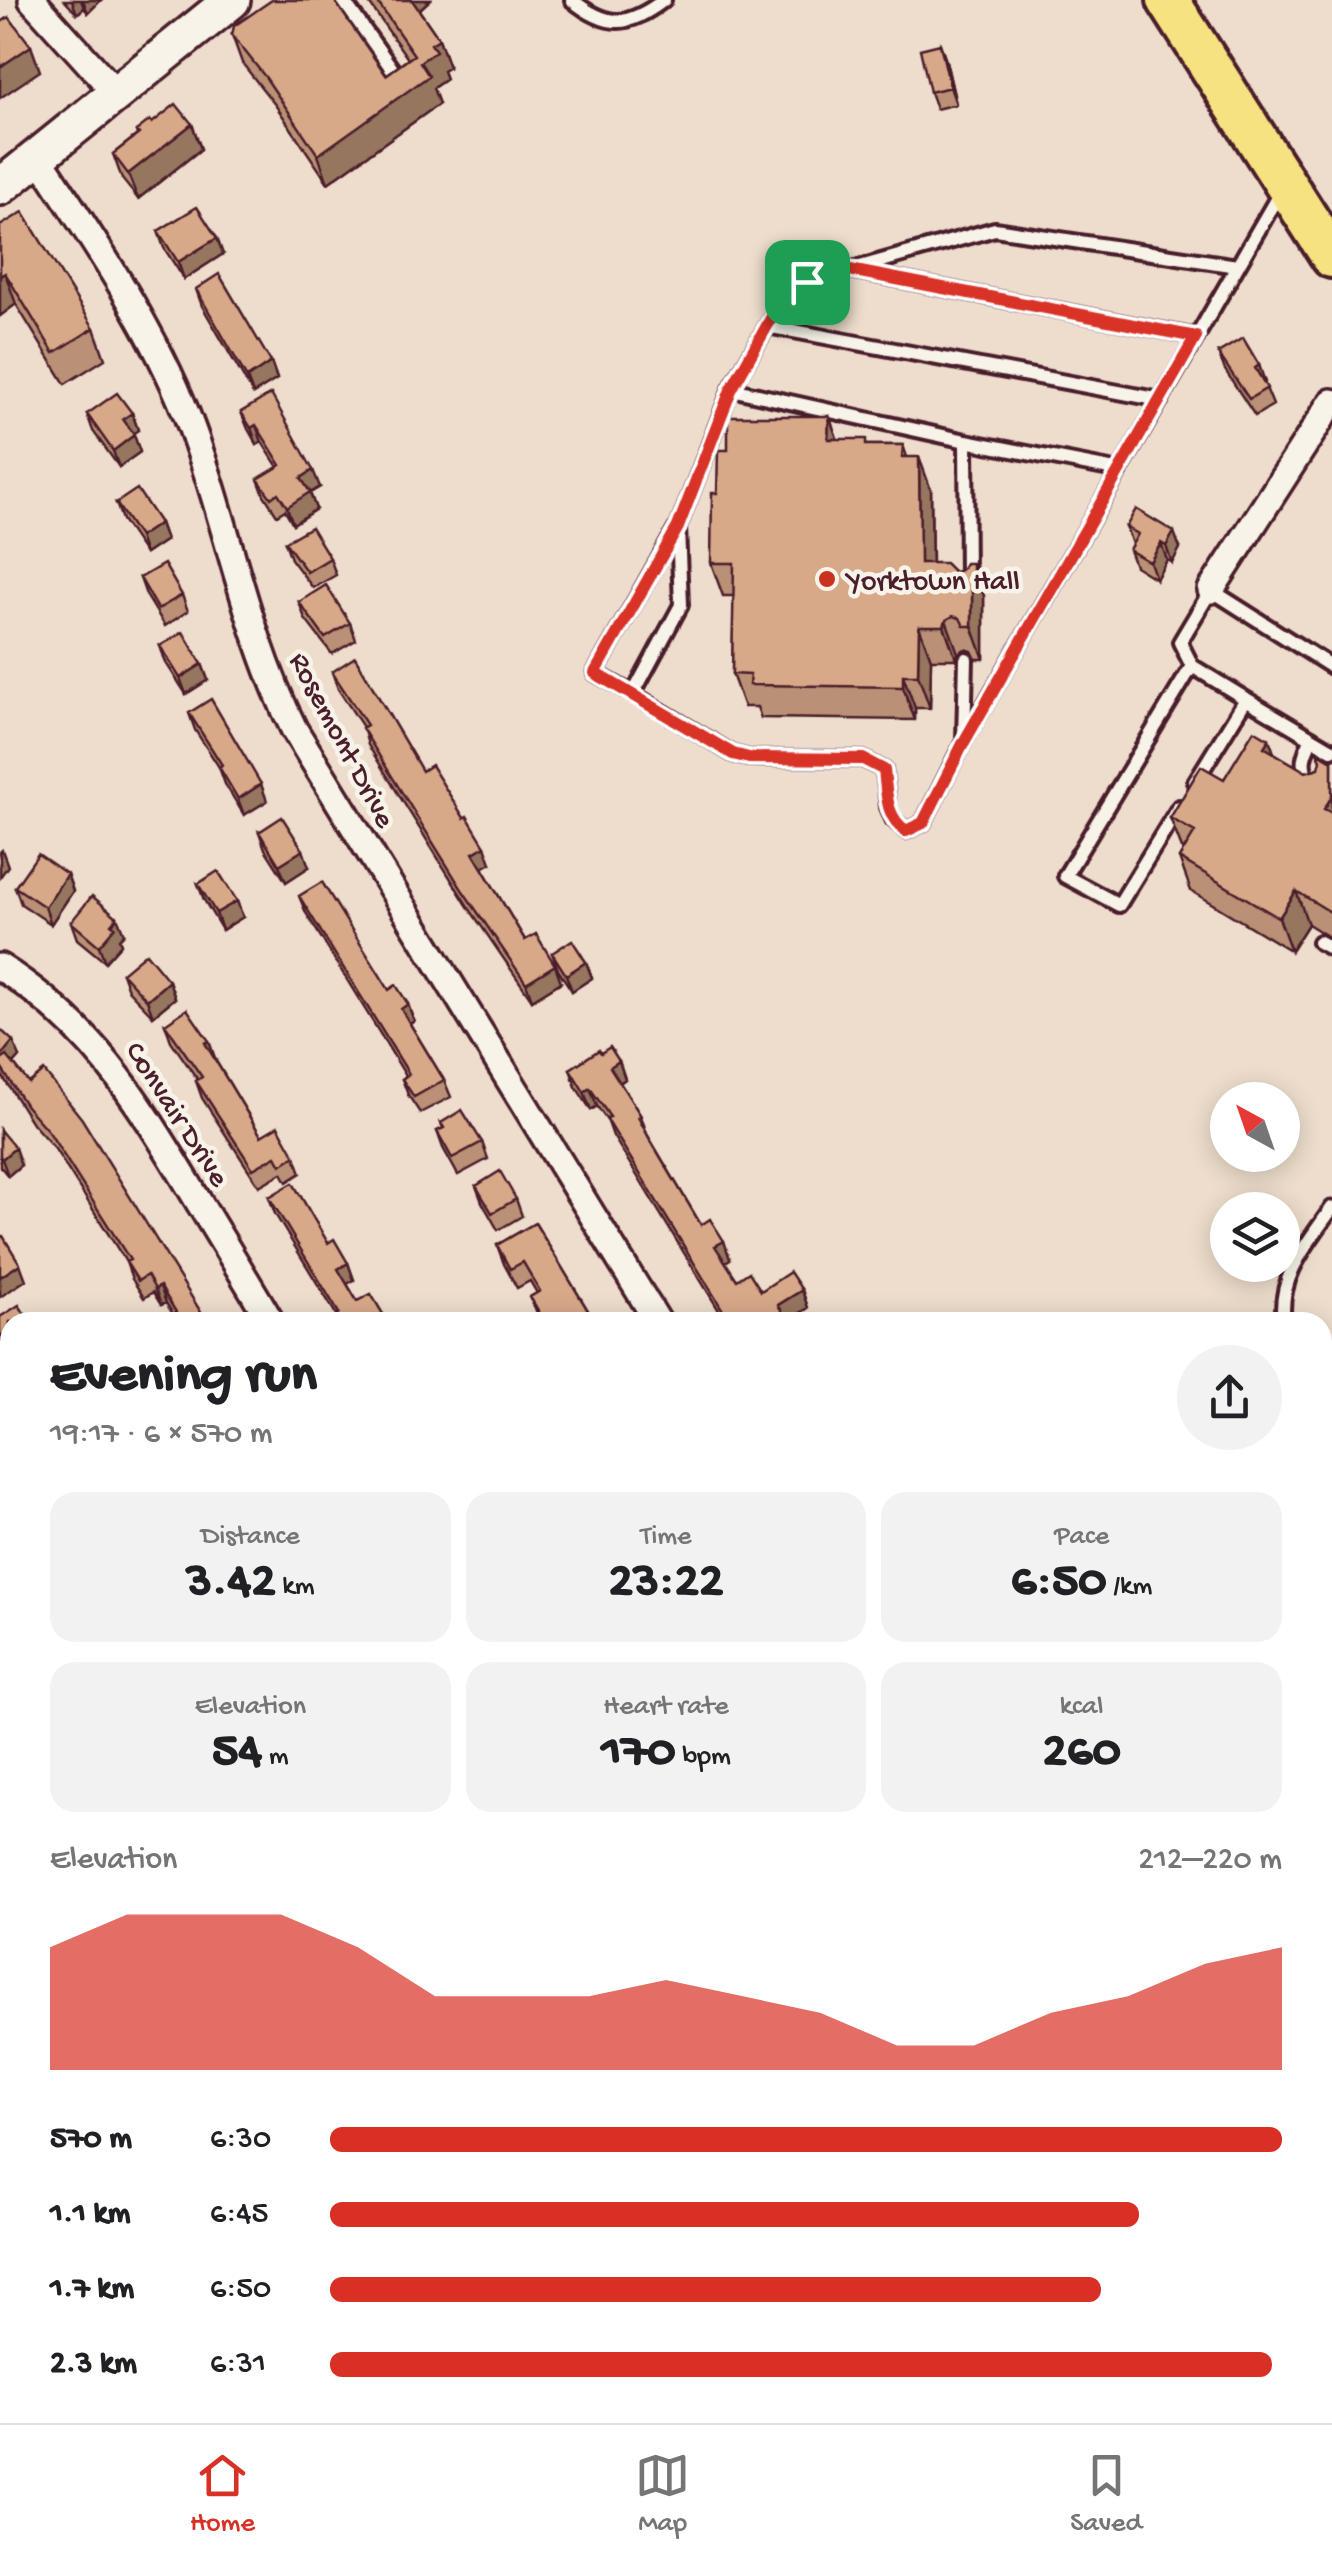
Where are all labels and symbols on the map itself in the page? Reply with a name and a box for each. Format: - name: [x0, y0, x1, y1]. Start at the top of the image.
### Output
- pin: [765, 240, 850, 325]
- place label: Yorktown Hall: [844, 566, 1020, 601]
- marker: Yorktown Hall: [816, 568, 838, 590]
- street label: Rosemont Drive: [279, 647, 401, 835]
- street label: Convair Drive: [115, 1036, 235, 1195]
- north arrow: [1210, 1082, 1300, 1172]

